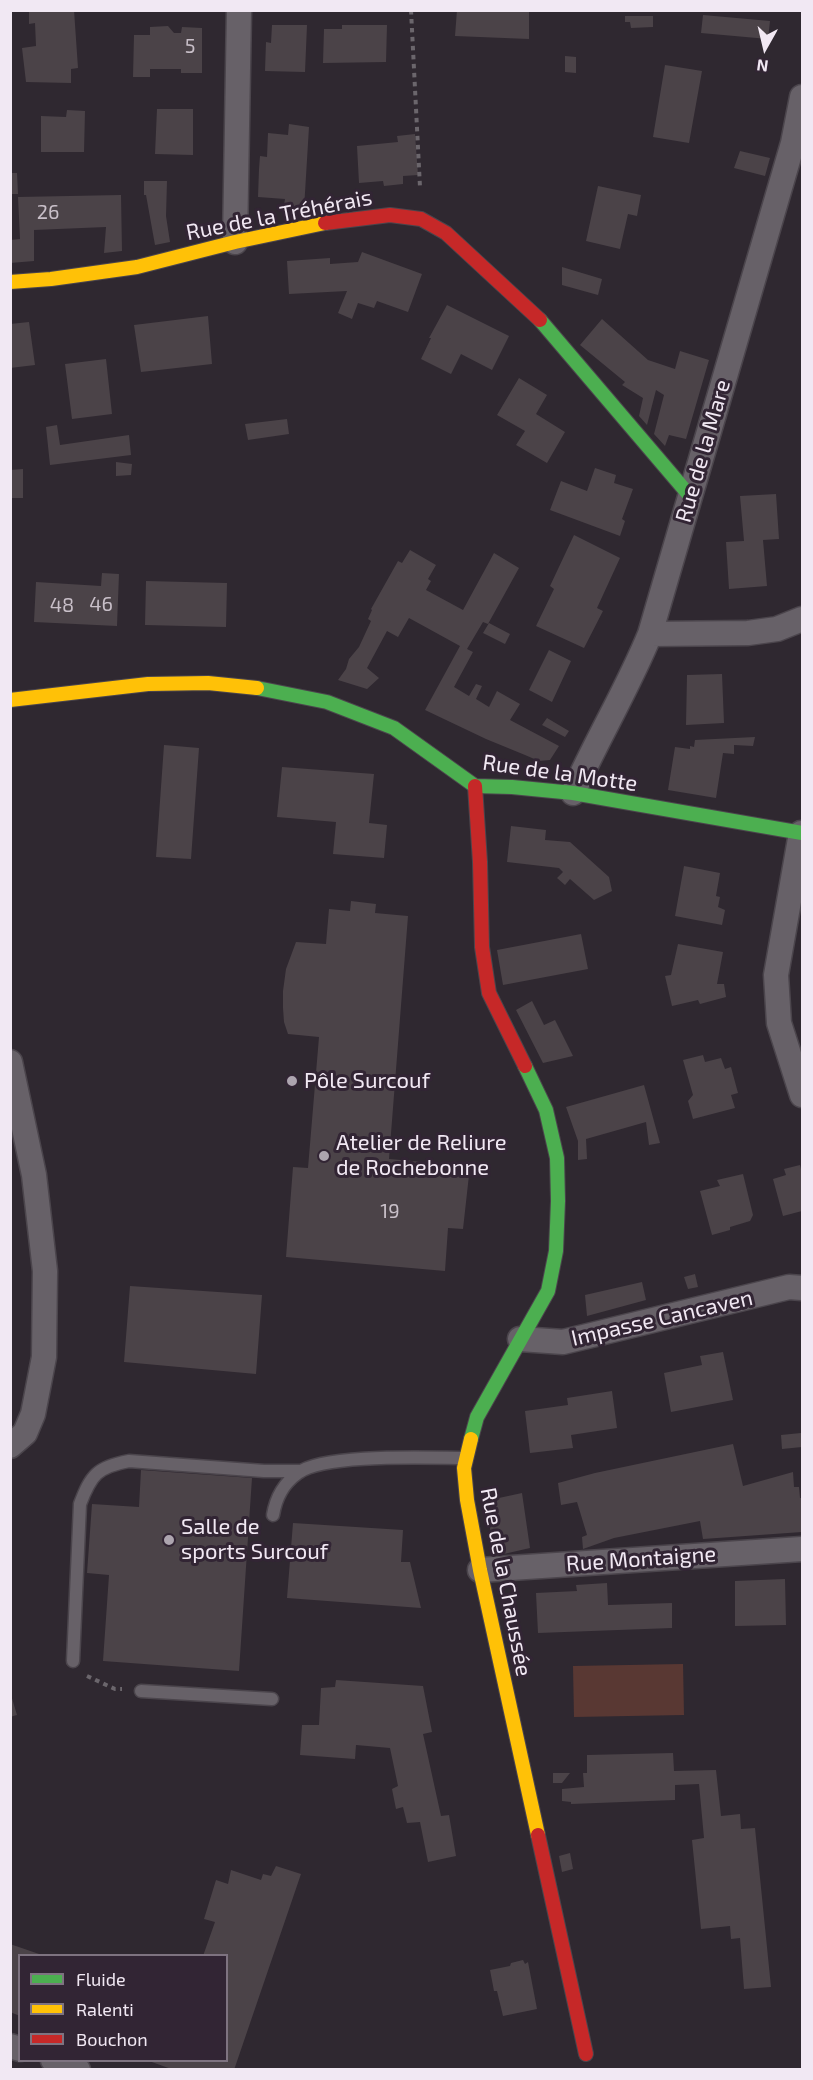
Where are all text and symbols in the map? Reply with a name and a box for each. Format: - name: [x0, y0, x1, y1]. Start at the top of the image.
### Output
- north arrow: [735, 18, 795, 78]
- house number: 5: [185, 34, 195, 58]
- text: N: [755, 56, 769, 77]
- street label: Rue de la Tréhérais: [184, 184, 374, 246]
- house number: 26: [37, 200, 59, 224]
- street label: Rue de la Mare: [670, 377, 736, 525]
- house number: 46: [89, 592, 113, 616]
- house number: 48: [50, 593, 74, 617]
- street label: Rue de la Motte: [481, 749, 639, 797]
- place label: Pôle Surcouf: [304, 1068, 430, 1094]
- marker: Pôle Surcouf: [285, 1074, 299, 1088]
- place label: Atelier de Reliure de Rochebonne: [336, 1130, 507, 1182]
- marker: Atelier de Reliure de Rochebonne: [317, 1149, 331, 1163]
- house number: 19: [380, 1199, 400, 1223]
- street label: Impasse Cancaven: [569, 1284, 755, 1352]
- street label: Rue de la Chaussée: [475, 1485, 537, 1679]
- place label: Salle de sports Surcouf: [181, 1514, 328, 1566]
- marker: Salle de sports Surcouf: [162, 1533, 176, 1547]
- street label: Rue Montaigne: [565, 1541, 717, 1577]
- legend: [18, 1954, 228, 2062]
- text: Fluide: [76, 1968, 126, 1990]
- text: Ralenti: [76, 1998, 134, 2020]
- text: Bouchon: [76, 2028, 148, 2050]

